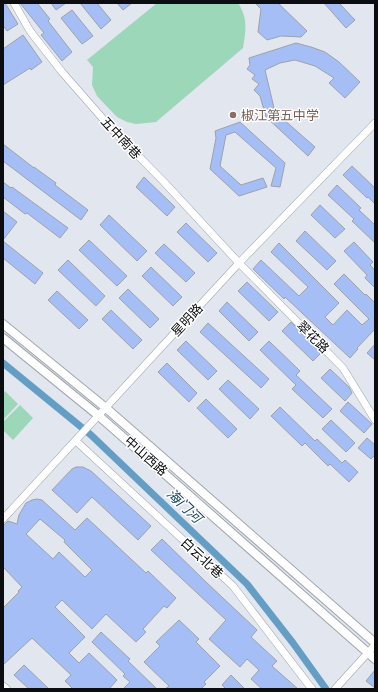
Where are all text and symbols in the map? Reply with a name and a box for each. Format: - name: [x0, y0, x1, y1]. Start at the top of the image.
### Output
- place label: 椒江第五中学: [241, 108, 319, 123]
- marker: 椒江第五中学: [228, 110, 238, 120]
- street label: 五中南巷: [98, 114, 144, 162]
- street label: 星明路: [168, 301, 206, 339]
- street label: 翠花路: [294, 318, 332, 356]
- street label: 中山西路: [121, 433, 171, 479]
- water label: 海门河: [163, 485, 207, 529]
- street label: 白云北巷: [178, 535, 226, 581]

